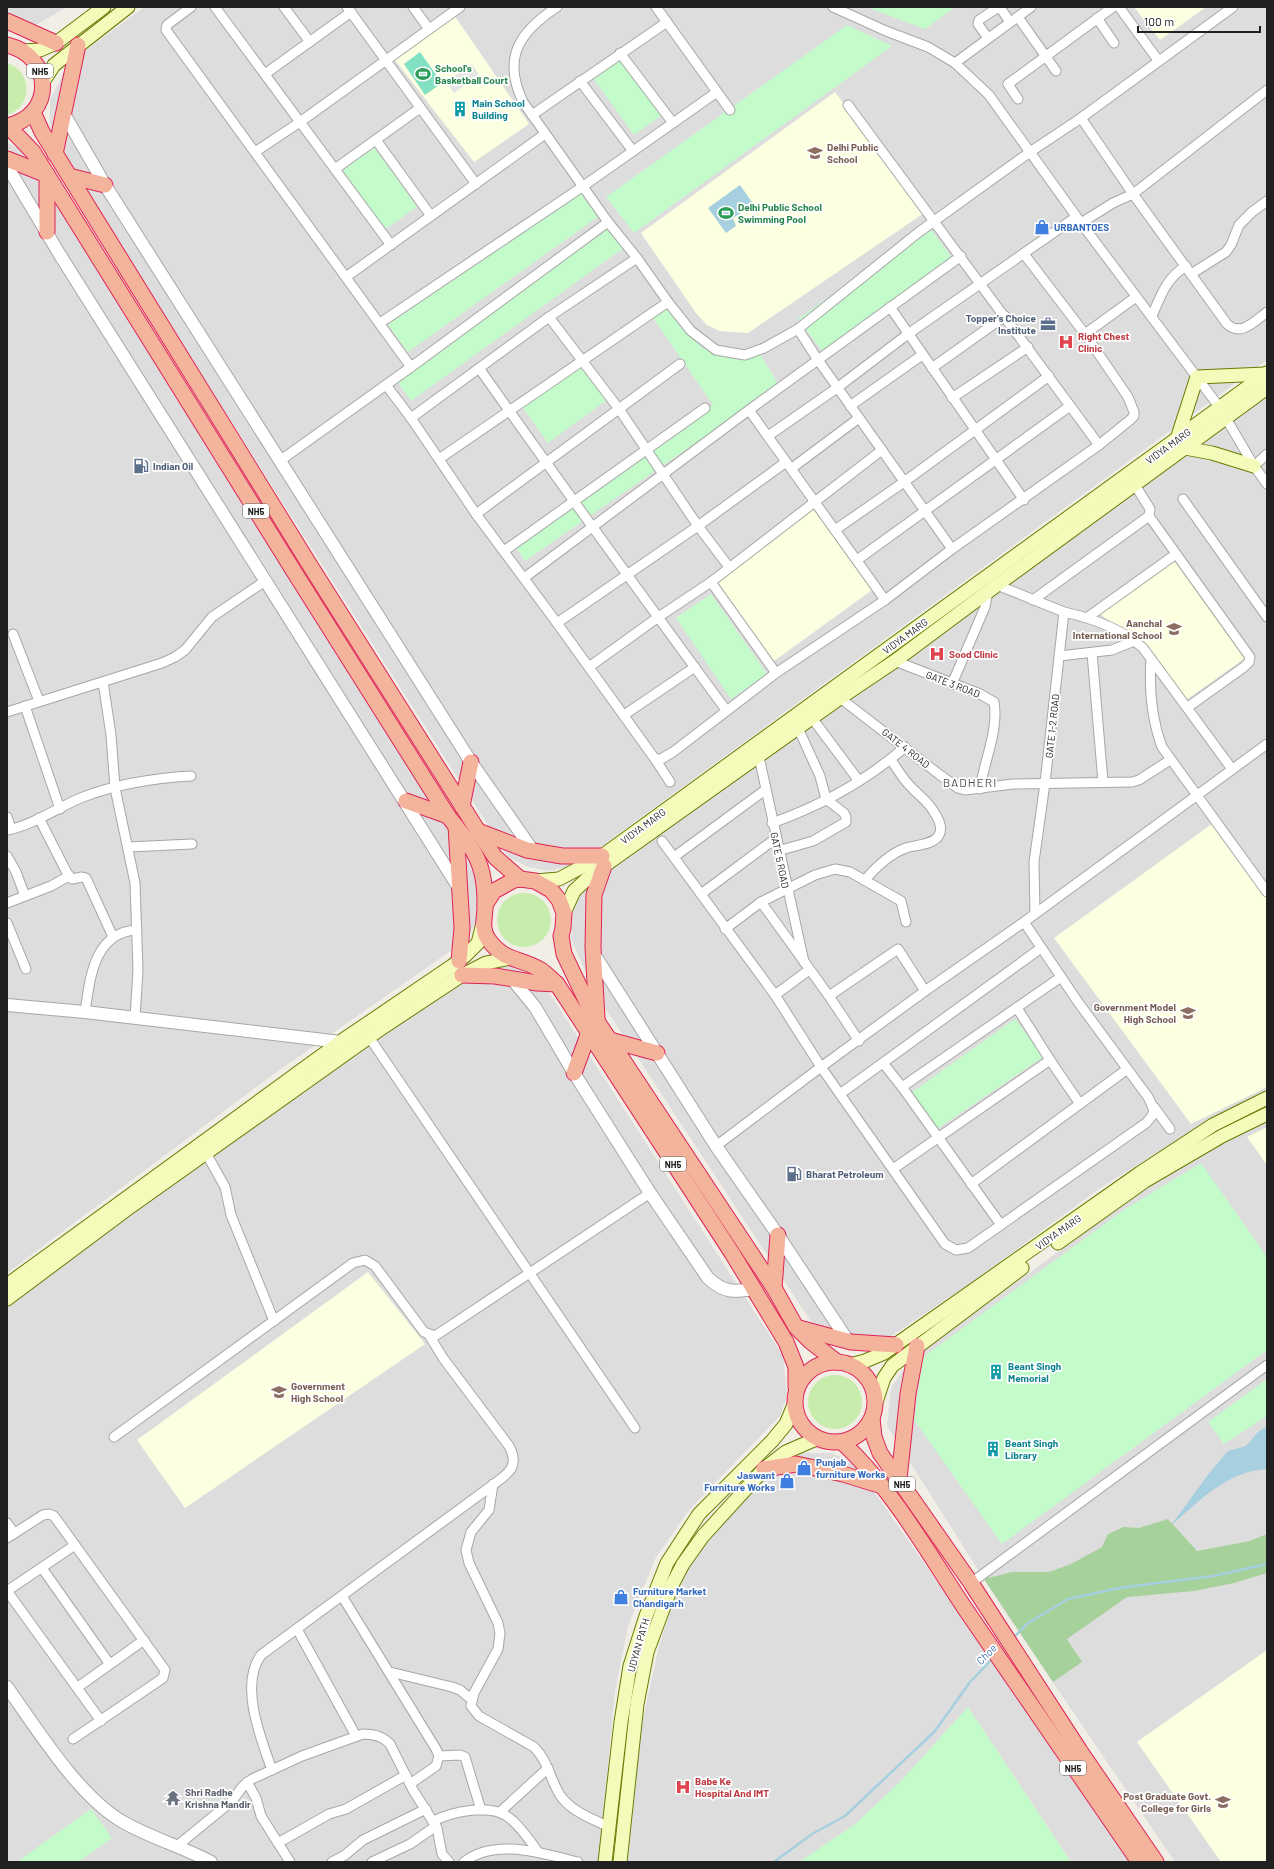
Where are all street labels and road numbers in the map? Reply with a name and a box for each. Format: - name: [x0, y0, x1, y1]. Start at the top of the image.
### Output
- road number: NH5: [27, 64, 53, 78]
- street label: VIDYA MARG: [1143, 426, 1193, 466]
- road number: NH5: [243, 504, 269, 518]
- street label: VIDYA MARG: [880, 616, 930, 656]
- street label: GATE 3 ROAD: [924, 668, 982, 700]
- street label: GATE 1-2 ROAD: [1043, 693, 1061, 759]
- street label: GATE 4 ROAD: [880, 726, 932, 770]
- street label: VIDYA MARG: [618, 806, 668, 846]
- street label: GATE 5 ROAD: [768, 831, 792, 889]
- road number: NH5: [660, 1157, 686, 1171]
- street label: VIDYA MARG: [1033, 1212, 1083, 1252]
- road number: NH5: [889, 1477, 915, 1491]
- street label: UDYAN PATH: [625, 1617, 651, 1673]
- road number: NH5: [1060, 1761, 1086, 1775]

